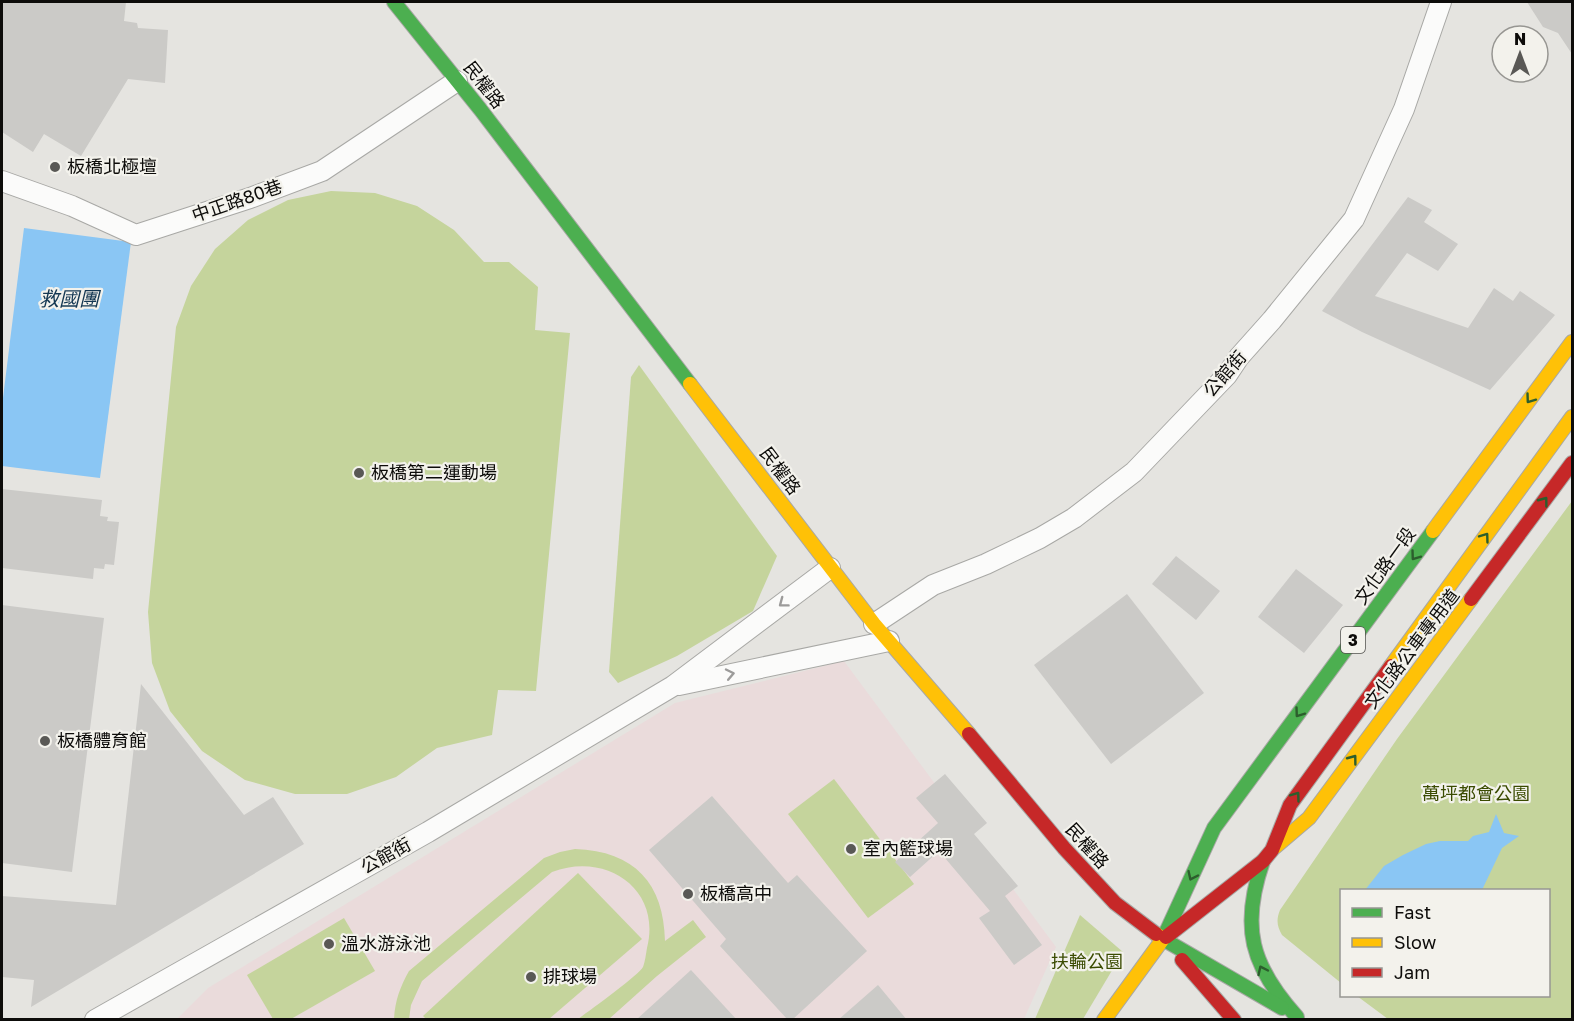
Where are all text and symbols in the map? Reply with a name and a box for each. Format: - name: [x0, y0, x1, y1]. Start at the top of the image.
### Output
- north arrow: [1490, 24, 1550, 84]
- text: N: [1514, 29, 1526, 49]
- street label: 民權路: [459, 56, 510, 112]
- place label: 板橋北極壇: [67, 155, 157, 177]
- marker: 板橋北極壇: [48, 160, 62, 174]
- street label: 中正路80巷: [189, 174, 285, 226]
- water label: 救國團: [39, 286, 102, 310]
- street label: 公館街: [1198, 346, 1250, 401]
- one-way arrow: [1526, 393, 1537, 404]
- street label: 民權路: [756, 442, 806, 499]
- place label: 板橋第二運動場: [371, 461, 497, 483]
- marker: 板橋第二運動場: [352, 466, 366, 480]
- one-way arrow: [1537, 497, 1548, 508]
- street label: 文化路一段: [1349, 523, 1420, 608]
- one-way arrow: [1478, 532, 1489, 543]
- one-way arrow: [1411, 550, 1422, 561]
- street label: 文化路公車專用道: [1359, 584, 1463, 713]
- one-way arrow: [779, 596, 790, 607]
- road number: 3: [1341, 627, 1365, 653]
- one-way arrow: [725, 668, 735, 681]
- one-way arrow: [1295, 707, 1306, 718]
- place label: 板橋體育館: [57, 729, 147, 751]
- marker: 板橋體育館: [38, 734, 52, 748]
- one-way arrow: [1345, 755, 1356, 766]
- park label: 萬坪都會公園: [1422, 782, 1530, 804]
- one-way arrow: [1289, 792, 1300, 803]
- street label: 民權路: [1062, 818, 1114, 873]
- street label: 公館街: [357, 832, 414, 878]
- place label: 室內籃球場: [863, 837, 953, 859]
- marker: 室內籃球場: [844, 842, 858, 856]
- one-way arrow: [1188, 869, 1200, 880]
- place label: 板橋高中: [700, 882, 772, 904]
- marker: 板橋高中: [681, 887, 695, 901]
- legend: [1340, 889, 1550, 997]
- text: Fast: [1394, 901, 1431, 923]
- text: Slow: [1394, 931, 1437, 953]
- place label: 溫水游泳池: [341, 932, 431, 954]
- marker: 溫水游泳池: [322, 937, 336, 951]
- park label: 扶輪公園: [1051, 950, 1123, 972]
- text: Jam: [1394, 961, 1430, 983]
- place label: 排球場: [543, 965, 597, 987]
- one-way arrow: [1257, 966, 1269, 977]
- marker: 排球場: [524, 970, 538, 984]

